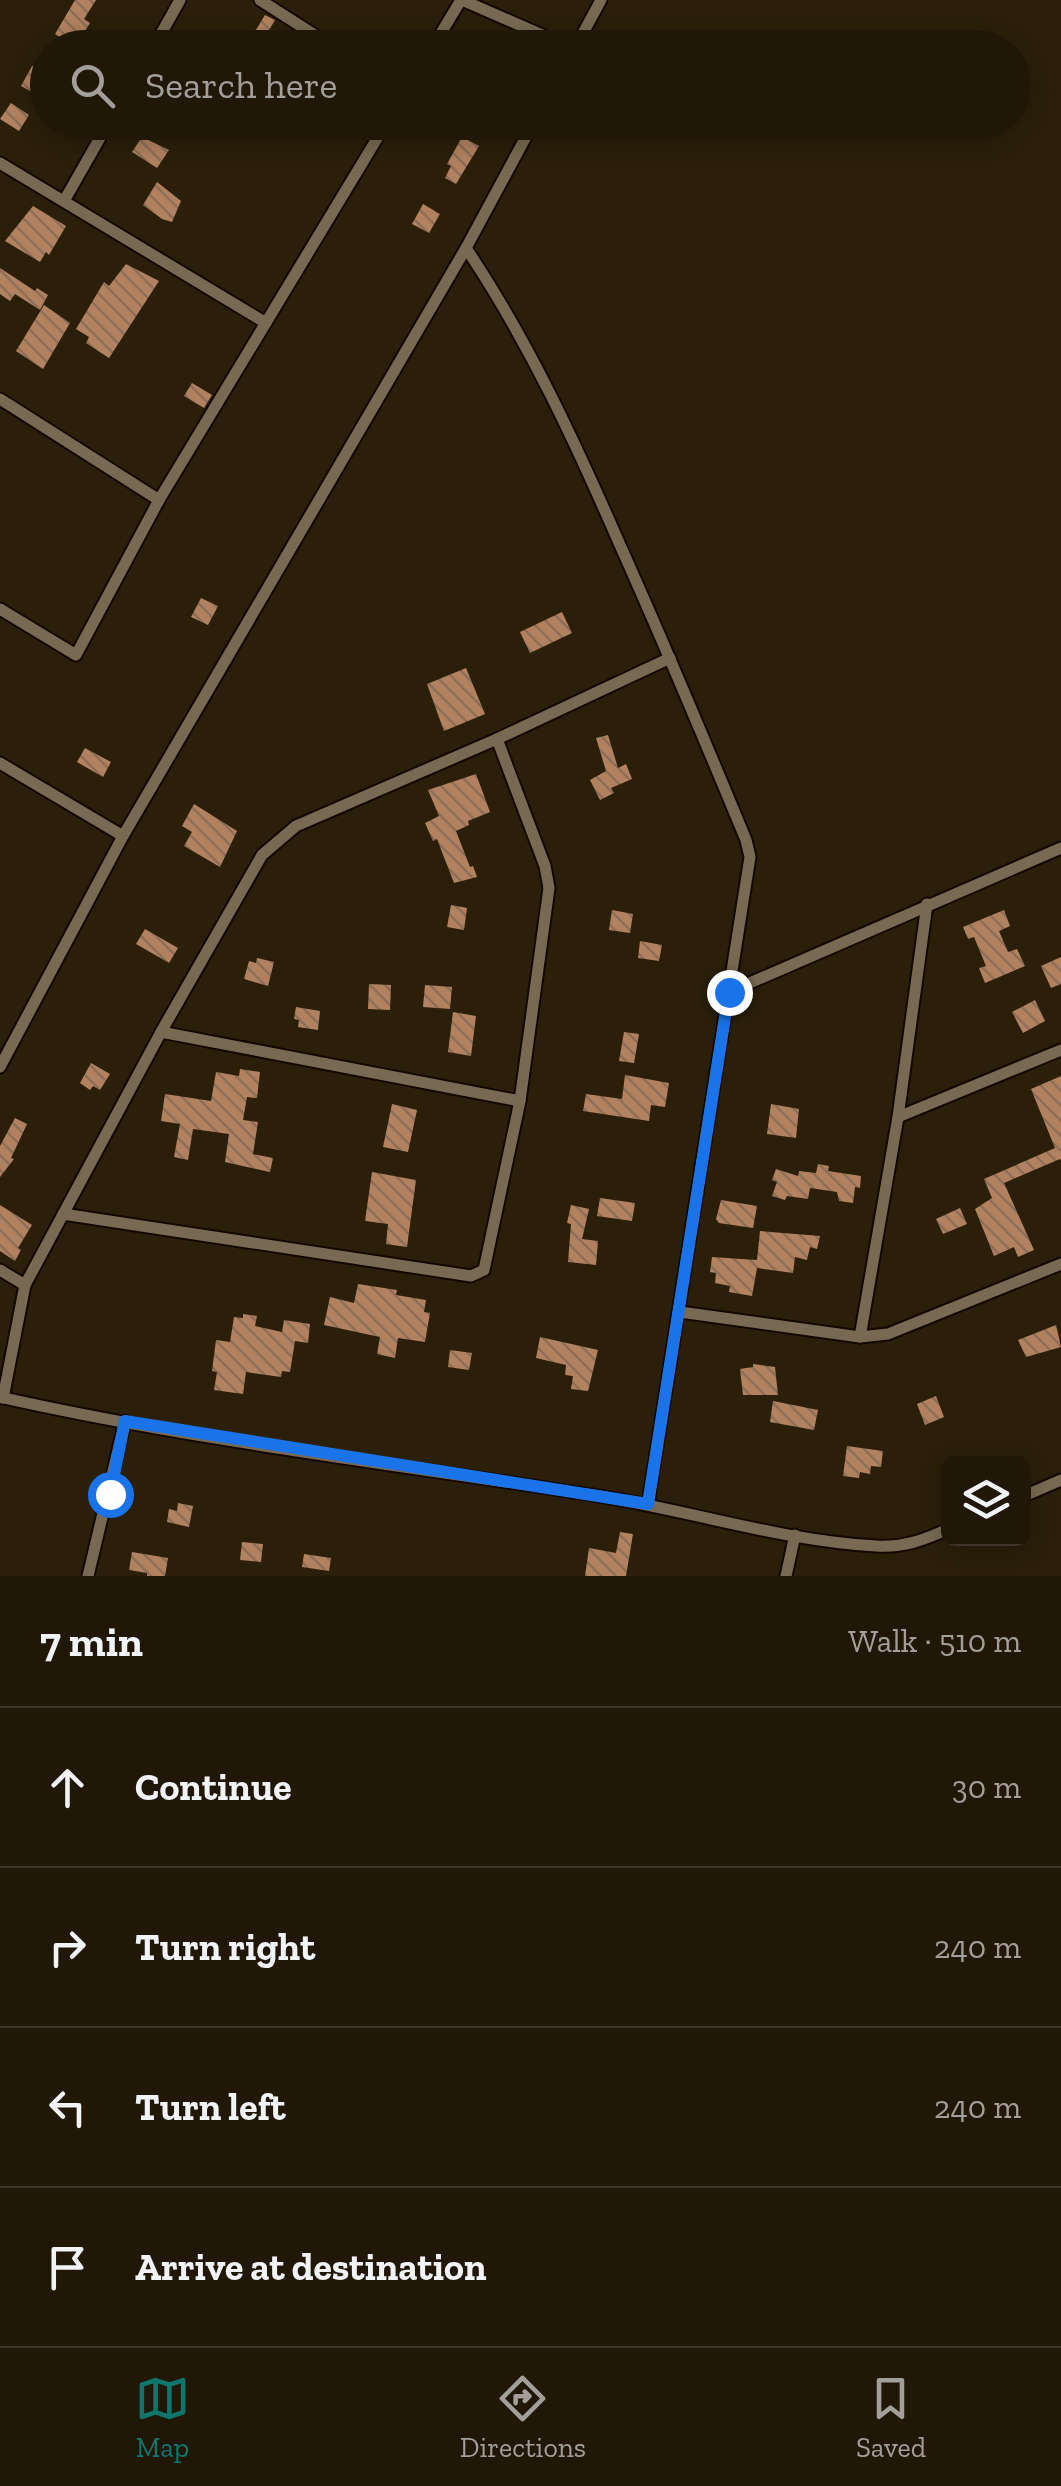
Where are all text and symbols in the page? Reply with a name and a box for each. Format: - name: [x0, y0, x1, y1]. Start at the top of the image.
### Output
- search box: [30, 30, 1031, 140]
- icon: search: [65, 58, 120, 113]
- text: Search here: [145, 62, 337, 108]
- route end: [707, 970, 753, 1016]
- map controls: [941, 1456, 1031, 1546]
- button: layers: [941, 1456, 1031, 1546]
- route start: [88, 1472, 134, 1518]
- text: 7 min: [40, 1616, 143, 1667]
- text: Walk · 510 m: [848, 1622, 1021, 1660]
- icon: ahead: [40, 1760, 95, 1815]
- text: Continue: [135, 1764, 292, 1810]
- text: 30 m: [952, 1768, 1021, 1806]
- icon: right: [40, 1920, 95, 1975]
- text: Turn right: [135, 1924, 315, 1970]
- text: 240 m: [934, 1928, 1021, 1966]
- icon: left: [40, 2080, 95, 2135]
- text: Turn left: [135, 2084, 286, 2130]
- text: 240 m: [934, 2088, 1021, 2126]
- icon: arrive: [40, 2240, 95, 2295]
- text: Arrive at destination: [135, 2244, 486, 2290]
- tab: Map: [135, 2371, 190, 2464]
- tab: Directions: [460, 2371, 586, 2464]
- tab: Saved: [856, 2371, 926, 2464]

